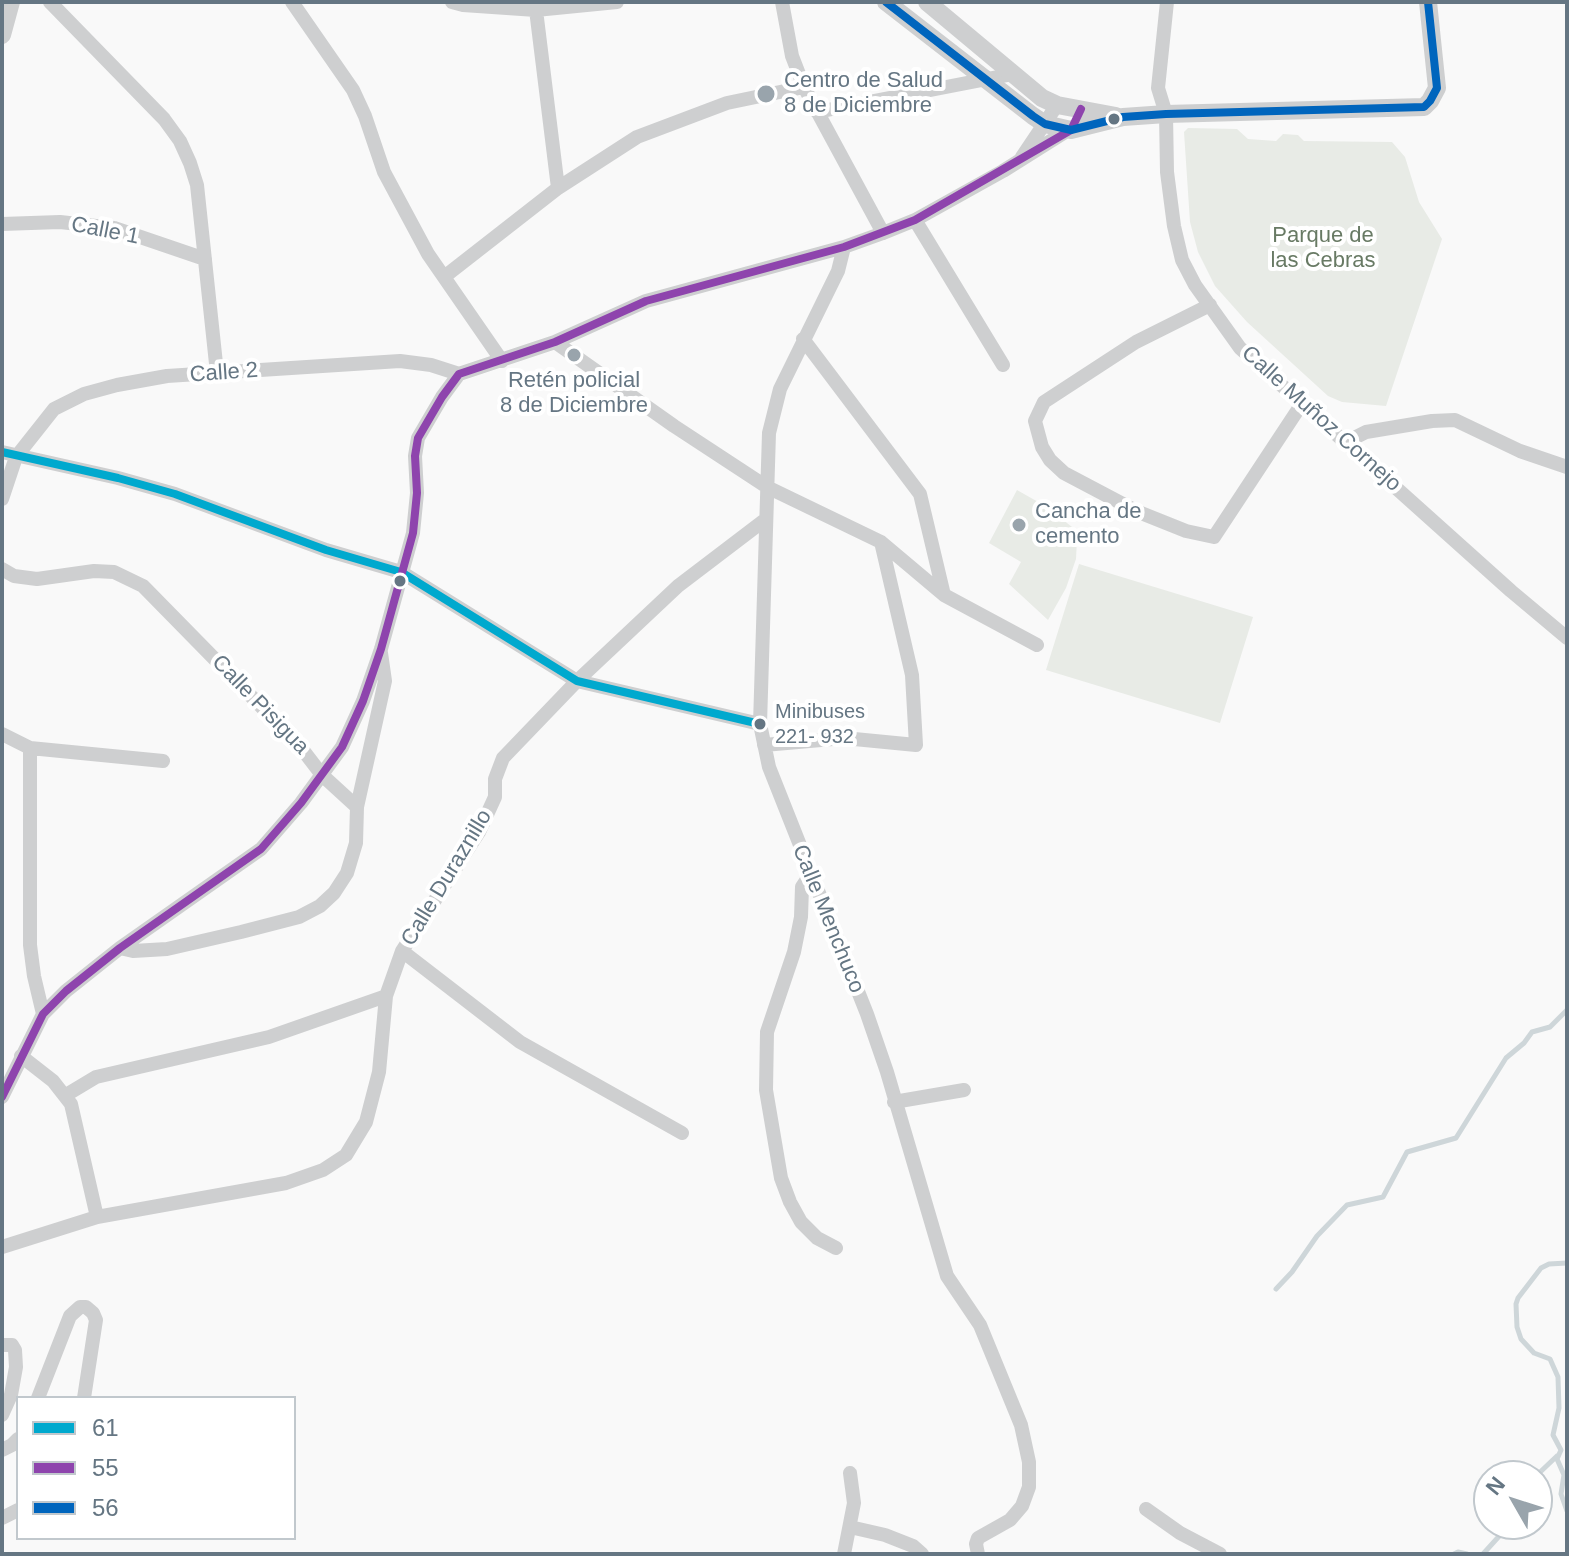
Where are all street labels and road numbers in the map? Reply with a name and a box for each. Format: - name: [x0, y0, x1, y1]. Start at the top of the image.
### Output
- street label: Calle 1: [69, 212, 141, 250]
- street label: Calle Muñoz Cornejo: [1236, 340, 1406, 498]
- street label: Calle 2: [189, 357, 259, 389]
- street label: Calle Pisigua: [206, 650, 314, 760]
- street label: Calle Duraznillo: [396, 805, 498, 951]
- street label: Calle Menchuco: [786, 841, 870, 997]

